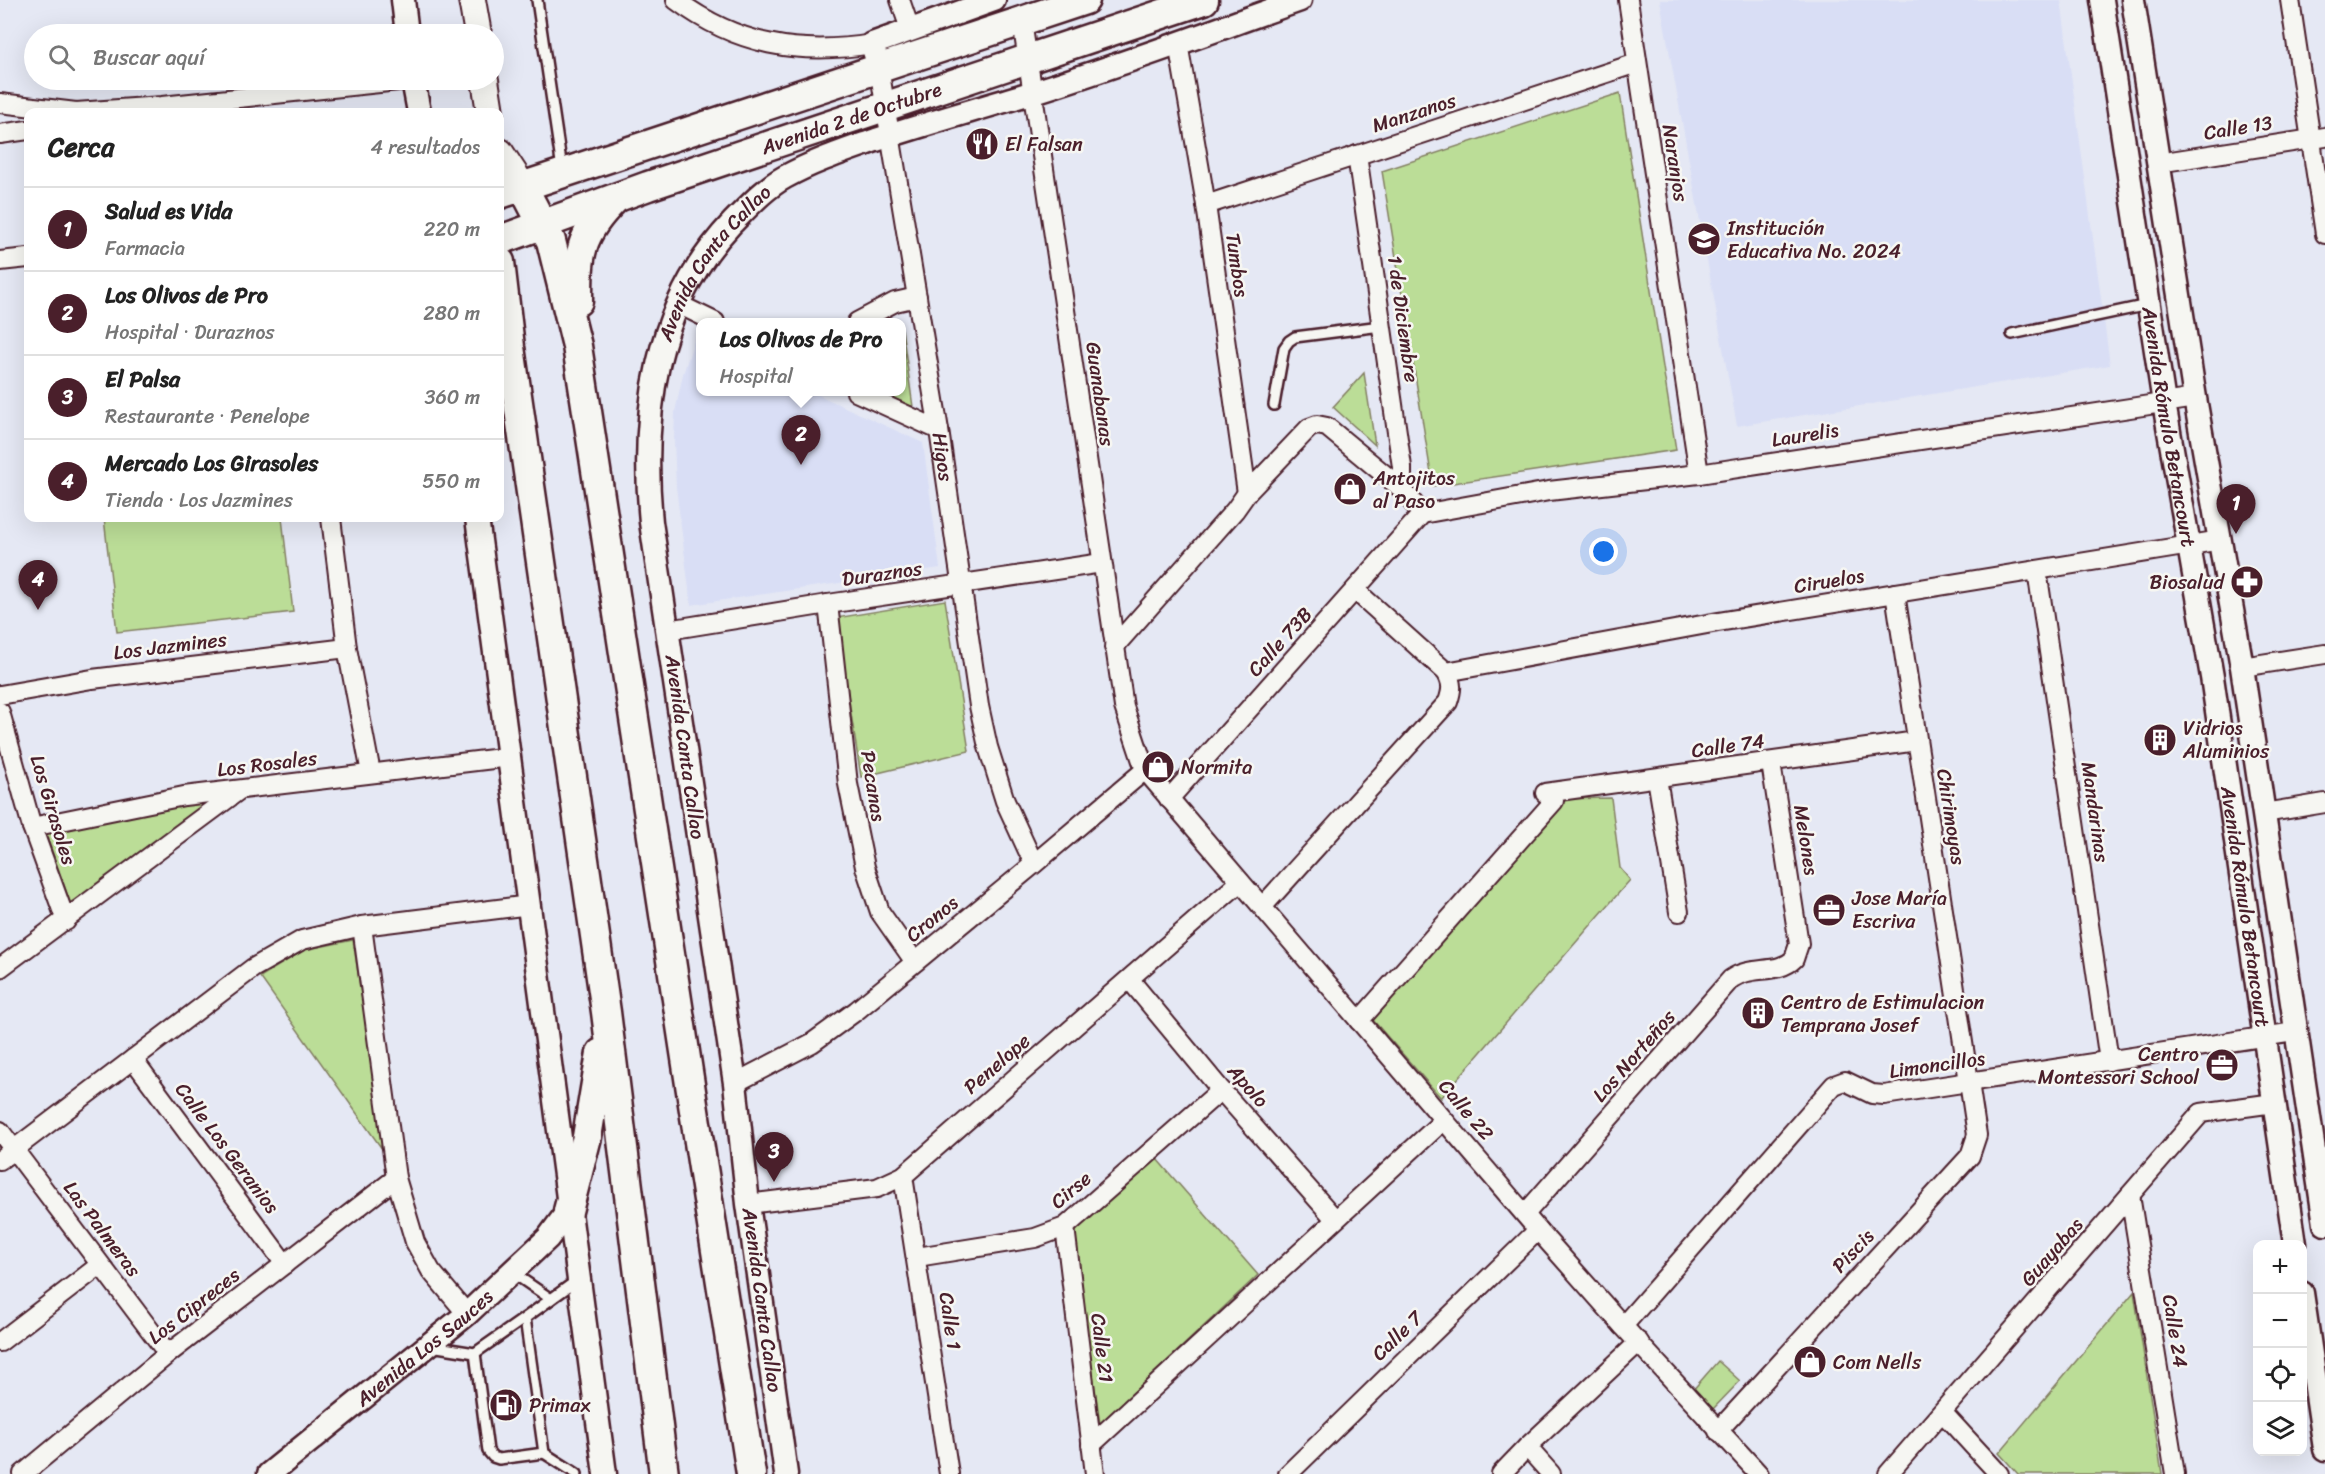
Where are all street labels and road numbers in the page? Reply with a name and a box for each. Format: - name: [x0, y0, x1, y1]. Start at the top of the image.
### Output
- street label: Avenida 2 de Octubre: [756, 71, 947, 165]
- street label: Manzanos: [1367, 83, 1461, 143]
- street label: Calle 13: [2201, 105, 2275, 151]
- street label: Naranjos: [1652, 122, 1698, 205]
- street label: Avenida Canta Callao: [647, 175, 779, 347]
- street label: Tumbos: [1215, 231, 1259, 300]
- street label: 1 de Diciembre: [1377, 253, 1429, 385]
- street label: Avenida Rómulo Betancourt: [2132, 303, 2206, 550]
- street label: Guanabanas: [1075, 340, 1125, 449]
- street label: Laurelis: [1769, 412, 1842, 458]
- street label: Higos: [922, 430, 964, 484]
- street label: Duraznos: [840, 551, 925, 597]
- street label: Ciruelos: [1791, 558, 1867, 604]
- street label: Calle 73B: [1239, 599, 1322, 685]
- street label: Los Jazmines: [111, 622, 229, 670]
- street label: Avenida Canta Callao: [655, 651, 715, 842]
- street label: Calle 74: [1689, 724, 1767, 768]
- street label: Los Rosales: [215, 740, 320, 787]
- street label: Pecanas: [850, 748, 896, 825]
- street label: Los Girasoles: [20, 751, 87, 870]
- street label: Mandarinas: [2071, 759, 2120, 865]
- street label: Chirimoyas: [1926, 766, 1976, 868]
- street label: Avenida Rómulo Betancourt: [2211, 783, 2281, 1030]
- street label: Melones: [1783, 802, 1829, 879]
- street label: Cronos: [898, 886, 967, 951]
- street label: Los Norteños: [1583, 1001, 1685, 1111]
- street label: Penelope: [955, 1025, 1039, 1103]
- street label: Limoncillos: [1887, 1041, 1988, 1089]
- street label: Apolo: [1218, 1055, 1278, 1116]
- street label: Calle 22: [1429, 1071, 1503, 1149]
- street label: Calle Los Geranios: [166, 1075, 289, 1222]
- street label: Cirse: [1042, 1162, 1100, 1218]
- street label: Las Palmeras: [54, 1173, 151, 1286]
- street label: Avenida Canta Callao: [732, 1204, 792, 1395]
- street label: Guayabas: [2012, 1209, 2093, 1295]
- street label: Piscis: [1823, 1220, 1884, 1281]
- street label: Los Cipreces: [140, 1258, 249, 1354]
- street label: Avenida Los Sauces: [346, 1280, 502, 1416]
- street label: Calle 1: [929, 1290, 971, 1352]
- street label: Calle 24: [2152, 1292, 2198, 1370]
- street label: Calle 7: [1363, 1301, 1432, 1370]
- street label: Calle 21: [1080, 1311, 1124, 1385]

